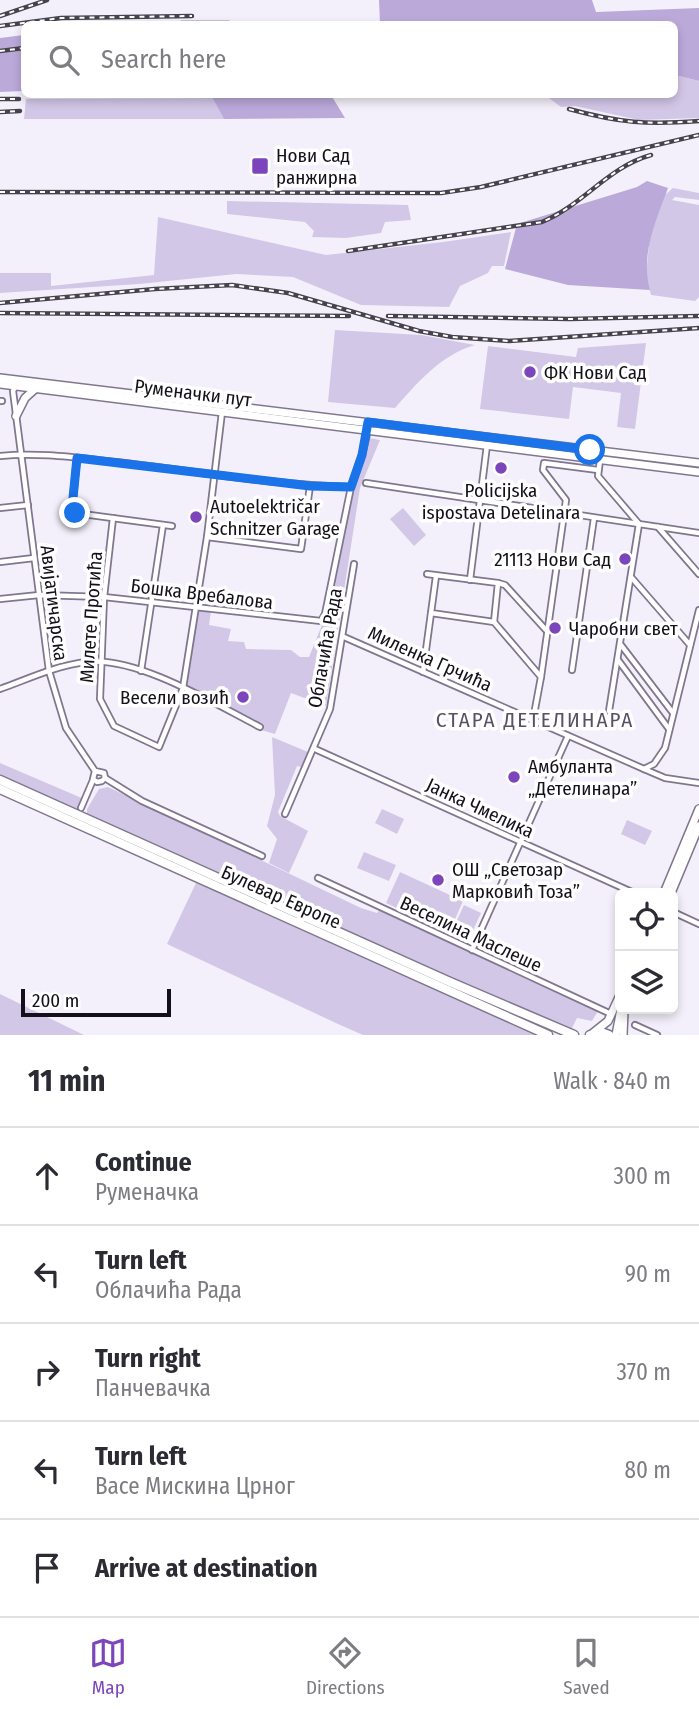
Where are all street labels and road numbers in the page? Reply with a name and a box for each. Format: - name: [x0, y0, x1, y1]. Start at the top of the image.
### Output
- street label: Руменачки пут: [133, 374, 253, 412]
- street label: Авијатичарска: [36, 544, 72, 662]
- street label: Милете Протића: [75, 550, 107, 684]
- street label: Бошка Вребалова: [129, 574, 275, 614]
- street label: Облачића Рада: [303, 586, 347, 710]
- street label: Миленка Грчића: [364, 621, 496, 697]
- street label: Јанка Чмелика: [423, 773, 537, 843]
- street label: Булевар Европе: [218, 860, 344, 934]
- street label: Веселина Маслеше: [396, 891, 546, 977]

